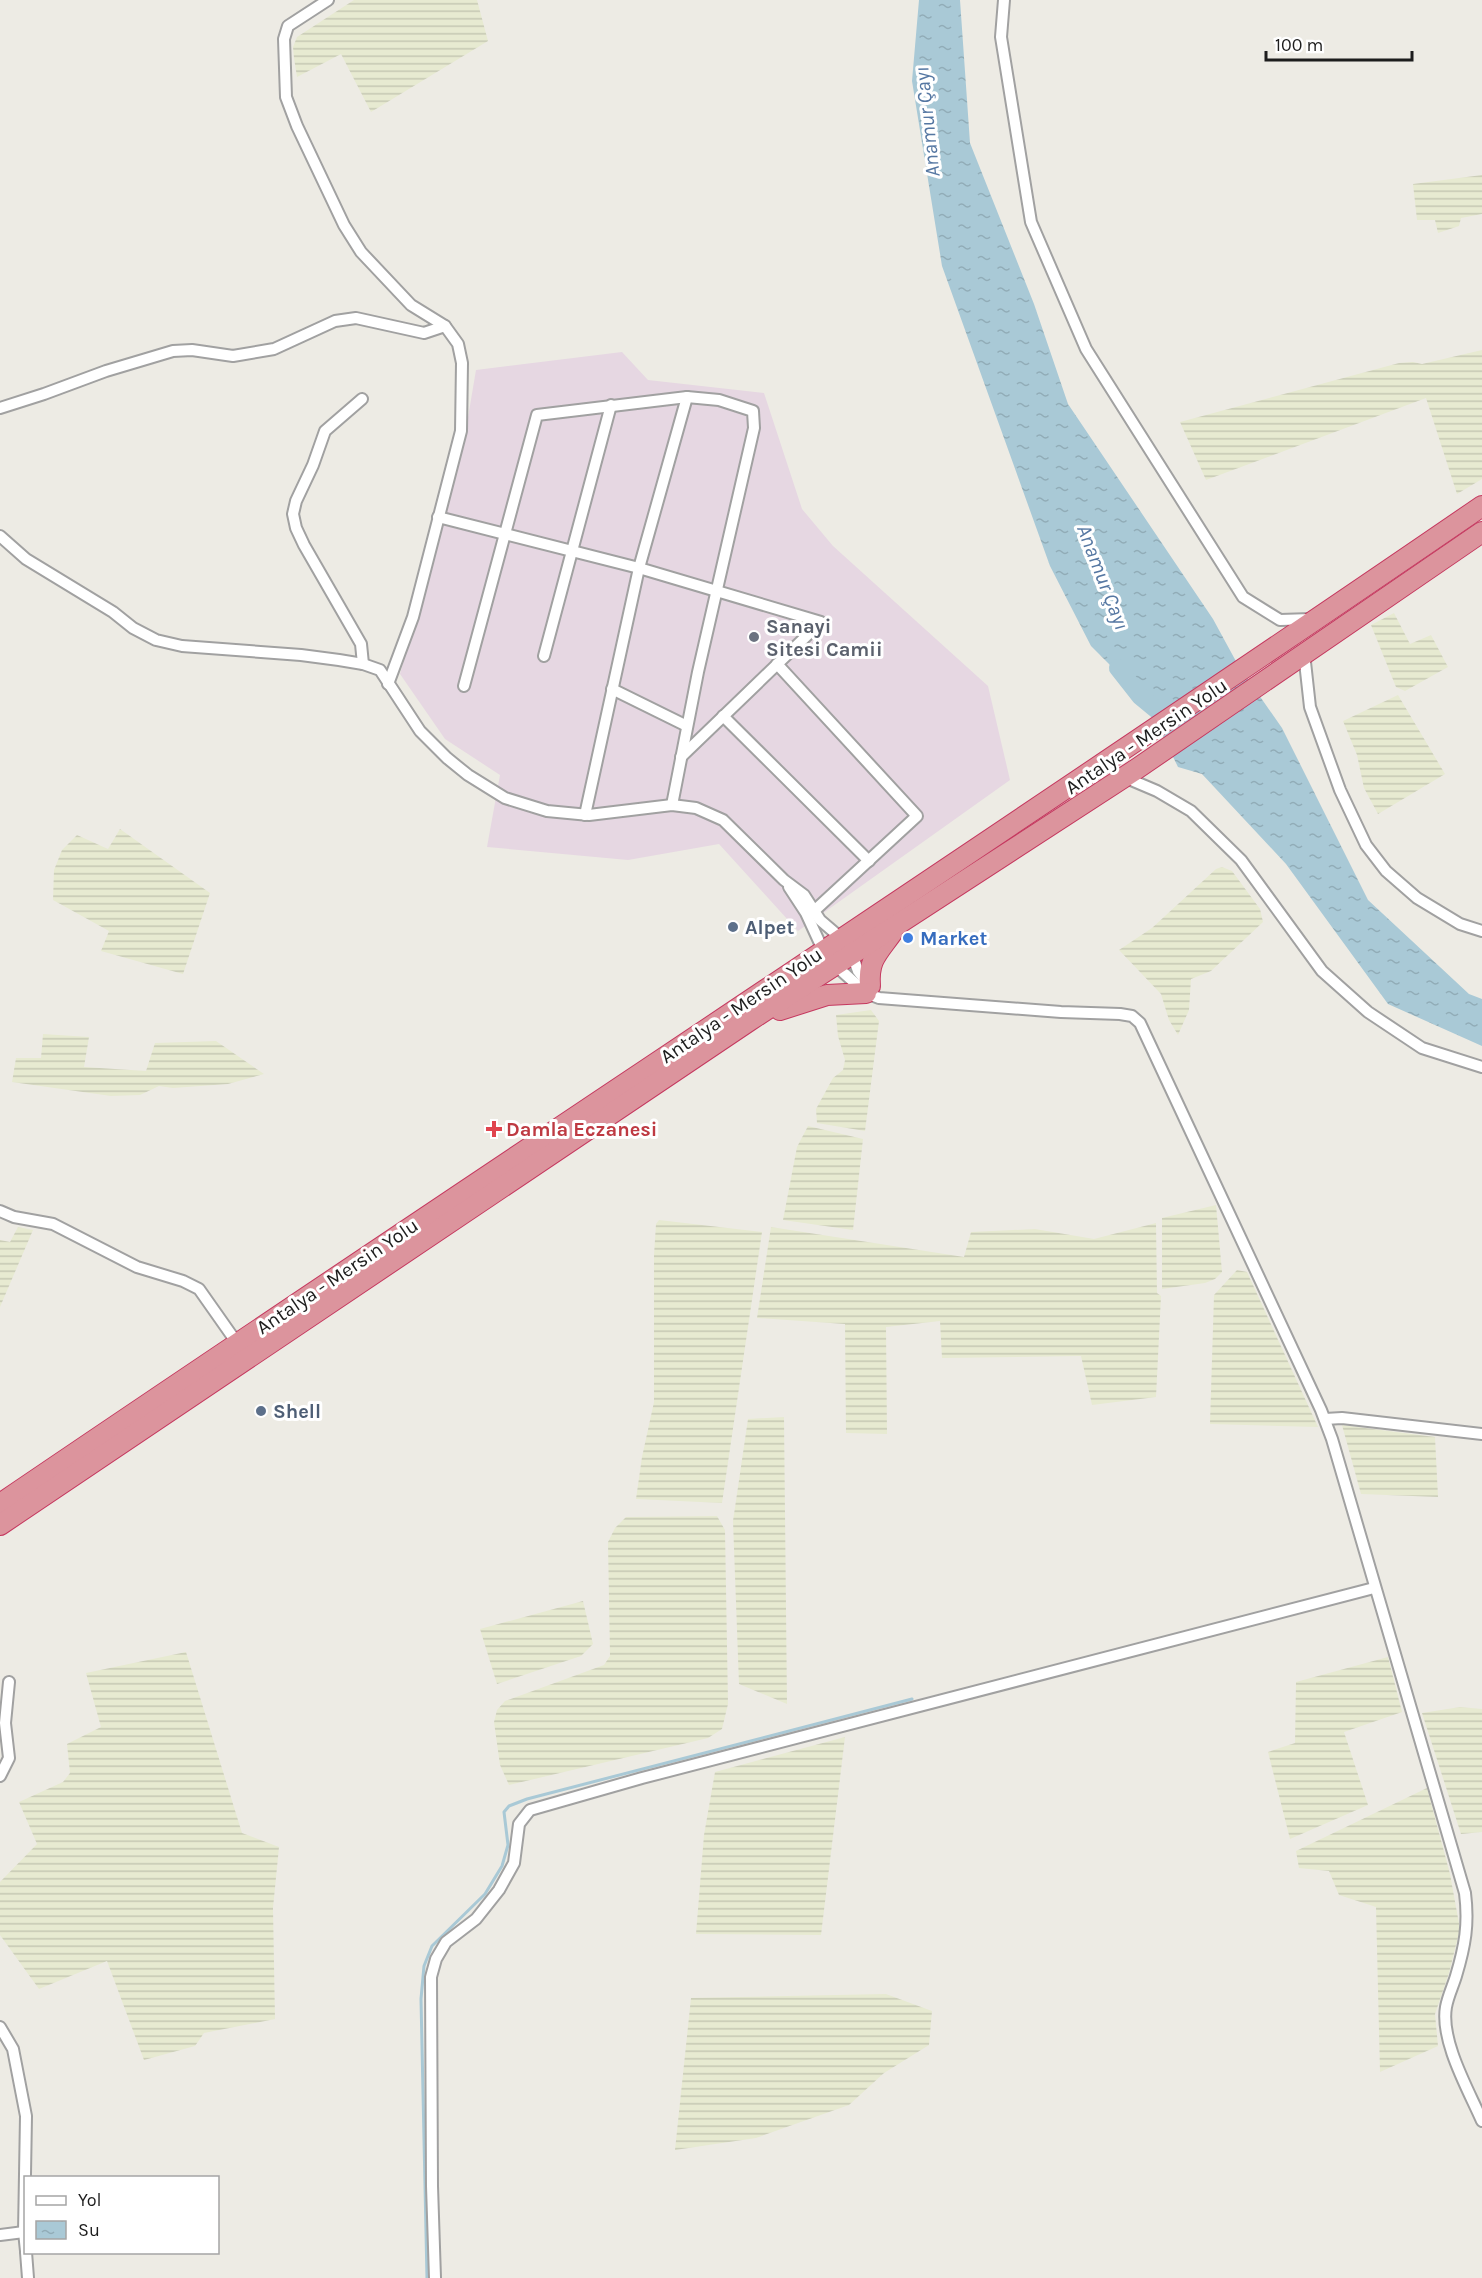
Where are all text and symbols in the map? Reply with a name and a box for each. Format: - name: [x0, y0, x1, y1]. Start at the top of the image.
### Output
- scale bar: [1266, 24, 1412, 62]
- text: 100 m: [1275, 34, 1323, 56]
- water label: Anamur Çayı: [909, 66, 945, 178]
- water label: Anamur Çayı: [1072, 521, 1134, 633]
- place label: Sanayi Sitesi Camii: [766, 615, 882, 661]
- marker: Sanayi Sitesi Camii: [747, 630, 761, 644]
- street label: Antalya - Mersin Yolu: [1061, 674, 1232, 799]
- place label: Alpet: [745, 916, 794, 939]
- marker: Alpet: [726, 920, 740, 934]
- place label: Market: [920, 927, 987, 950]
- marker: Market: [901, 931, 915, 945]
- street label: Antalya - Mersin Yolu: [656, 943, 827, 1068]
- place label: Damla Eczanesi: [506, 1118, 657, 1141]
- marker: Damla Eczanesi: [487, 1122, 501, 1136]
- street label: Antalya - Mersin Yolu: [252, 1214, 423, 1339]
- place label: Shell: [273, 1400, 321, 1423]
- marker: Shell: [254, 1404, 268, 1418]
- legend: [24, 2176, 219, 2254]
- text: Yol: [78, 2189, 102, 2211]
- text: Su: [78, 2219, 100, 2241]

